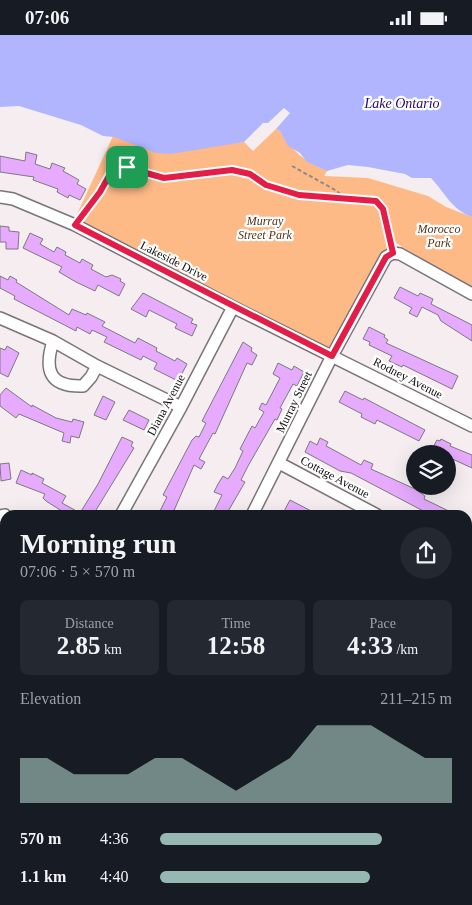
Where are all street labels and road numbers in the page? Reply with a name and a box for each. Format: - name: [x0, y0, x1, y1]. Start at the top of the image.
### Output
- street label: Lakeside Drive: [138, 238, 210, 284]
- street label: Rodney Avenue: [371, 354, 445, 402]
- street label: Murray Street: [273, 368, 315, 435]
- street label: Diana Avenue: [144, 372, 188, 438]
- street label: Cottage Avenue: [298, 453, 372, 501]

